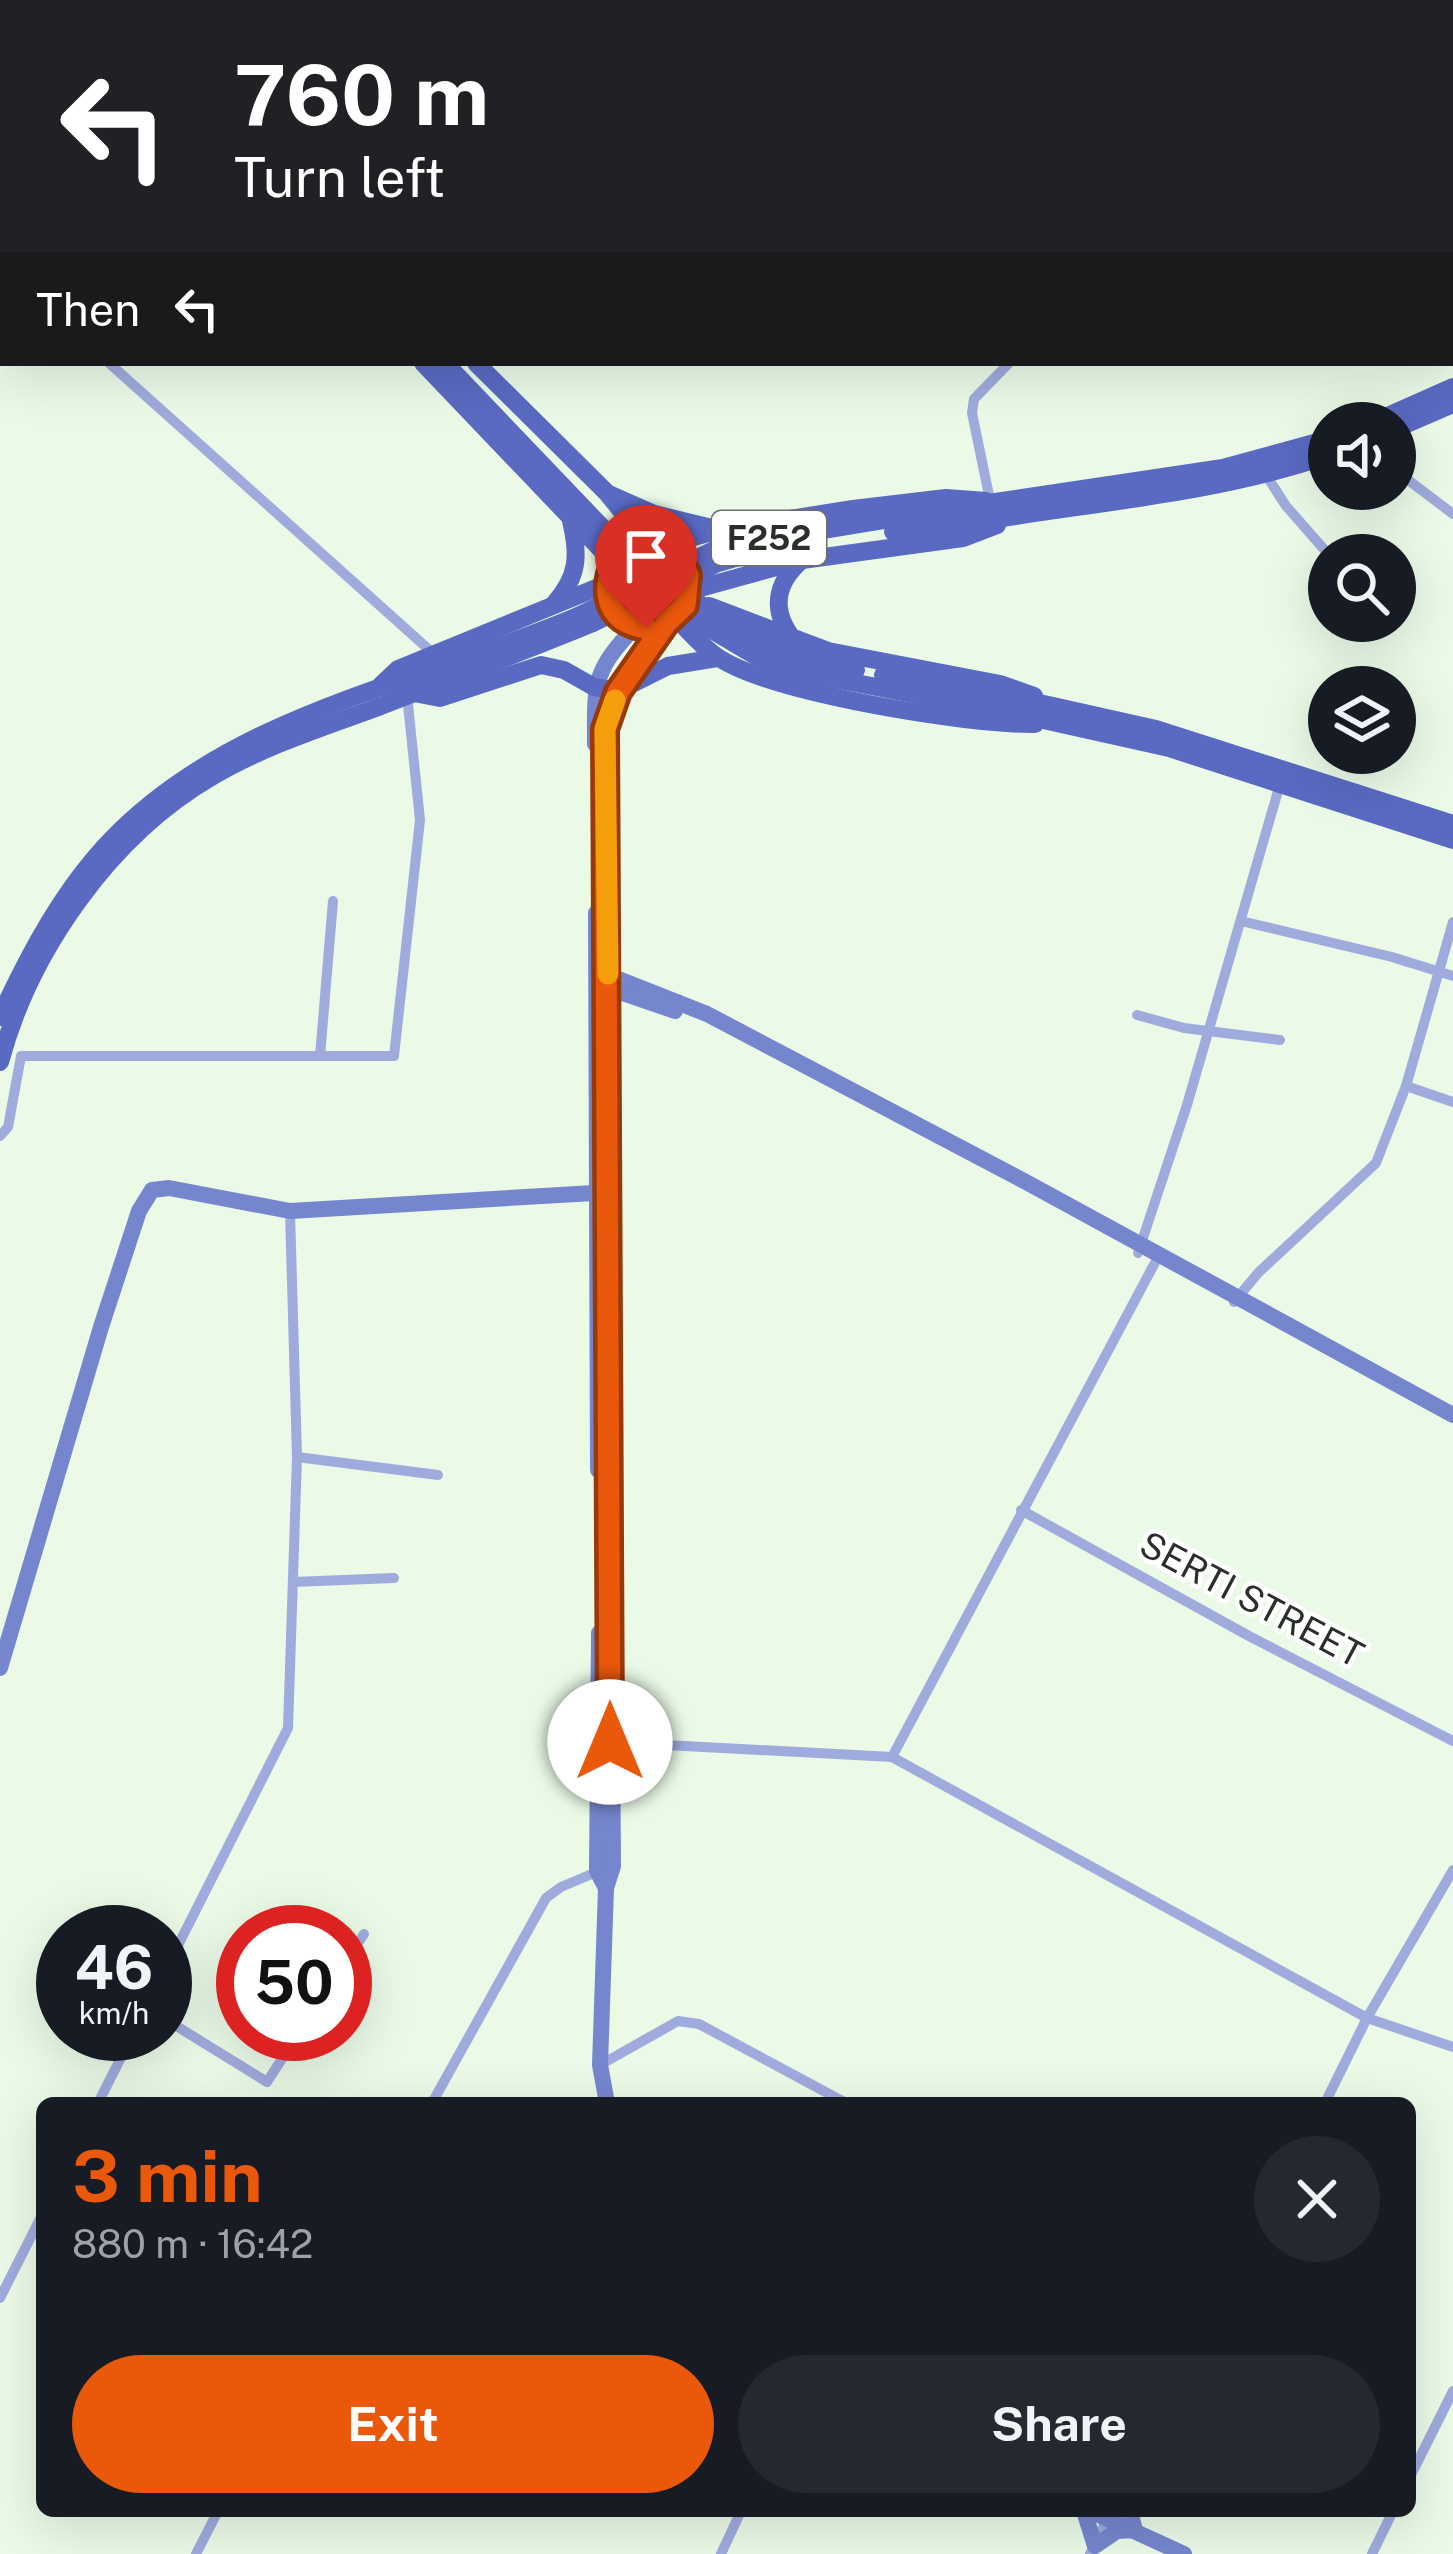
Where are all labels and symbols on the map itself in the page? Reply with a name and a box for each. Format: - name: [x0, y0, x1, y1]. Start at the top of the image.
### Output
- pin: [595, 505, 697, 628]
- road number: F252: [712, 511, 826, 565]
- street label: SERTI STREET: [1133, 1522, 1371, 1676]
- position arrow: [547, 1679, 673, 1805]
- speed limit sign: 50: [216, 1905, 372, 2061]

